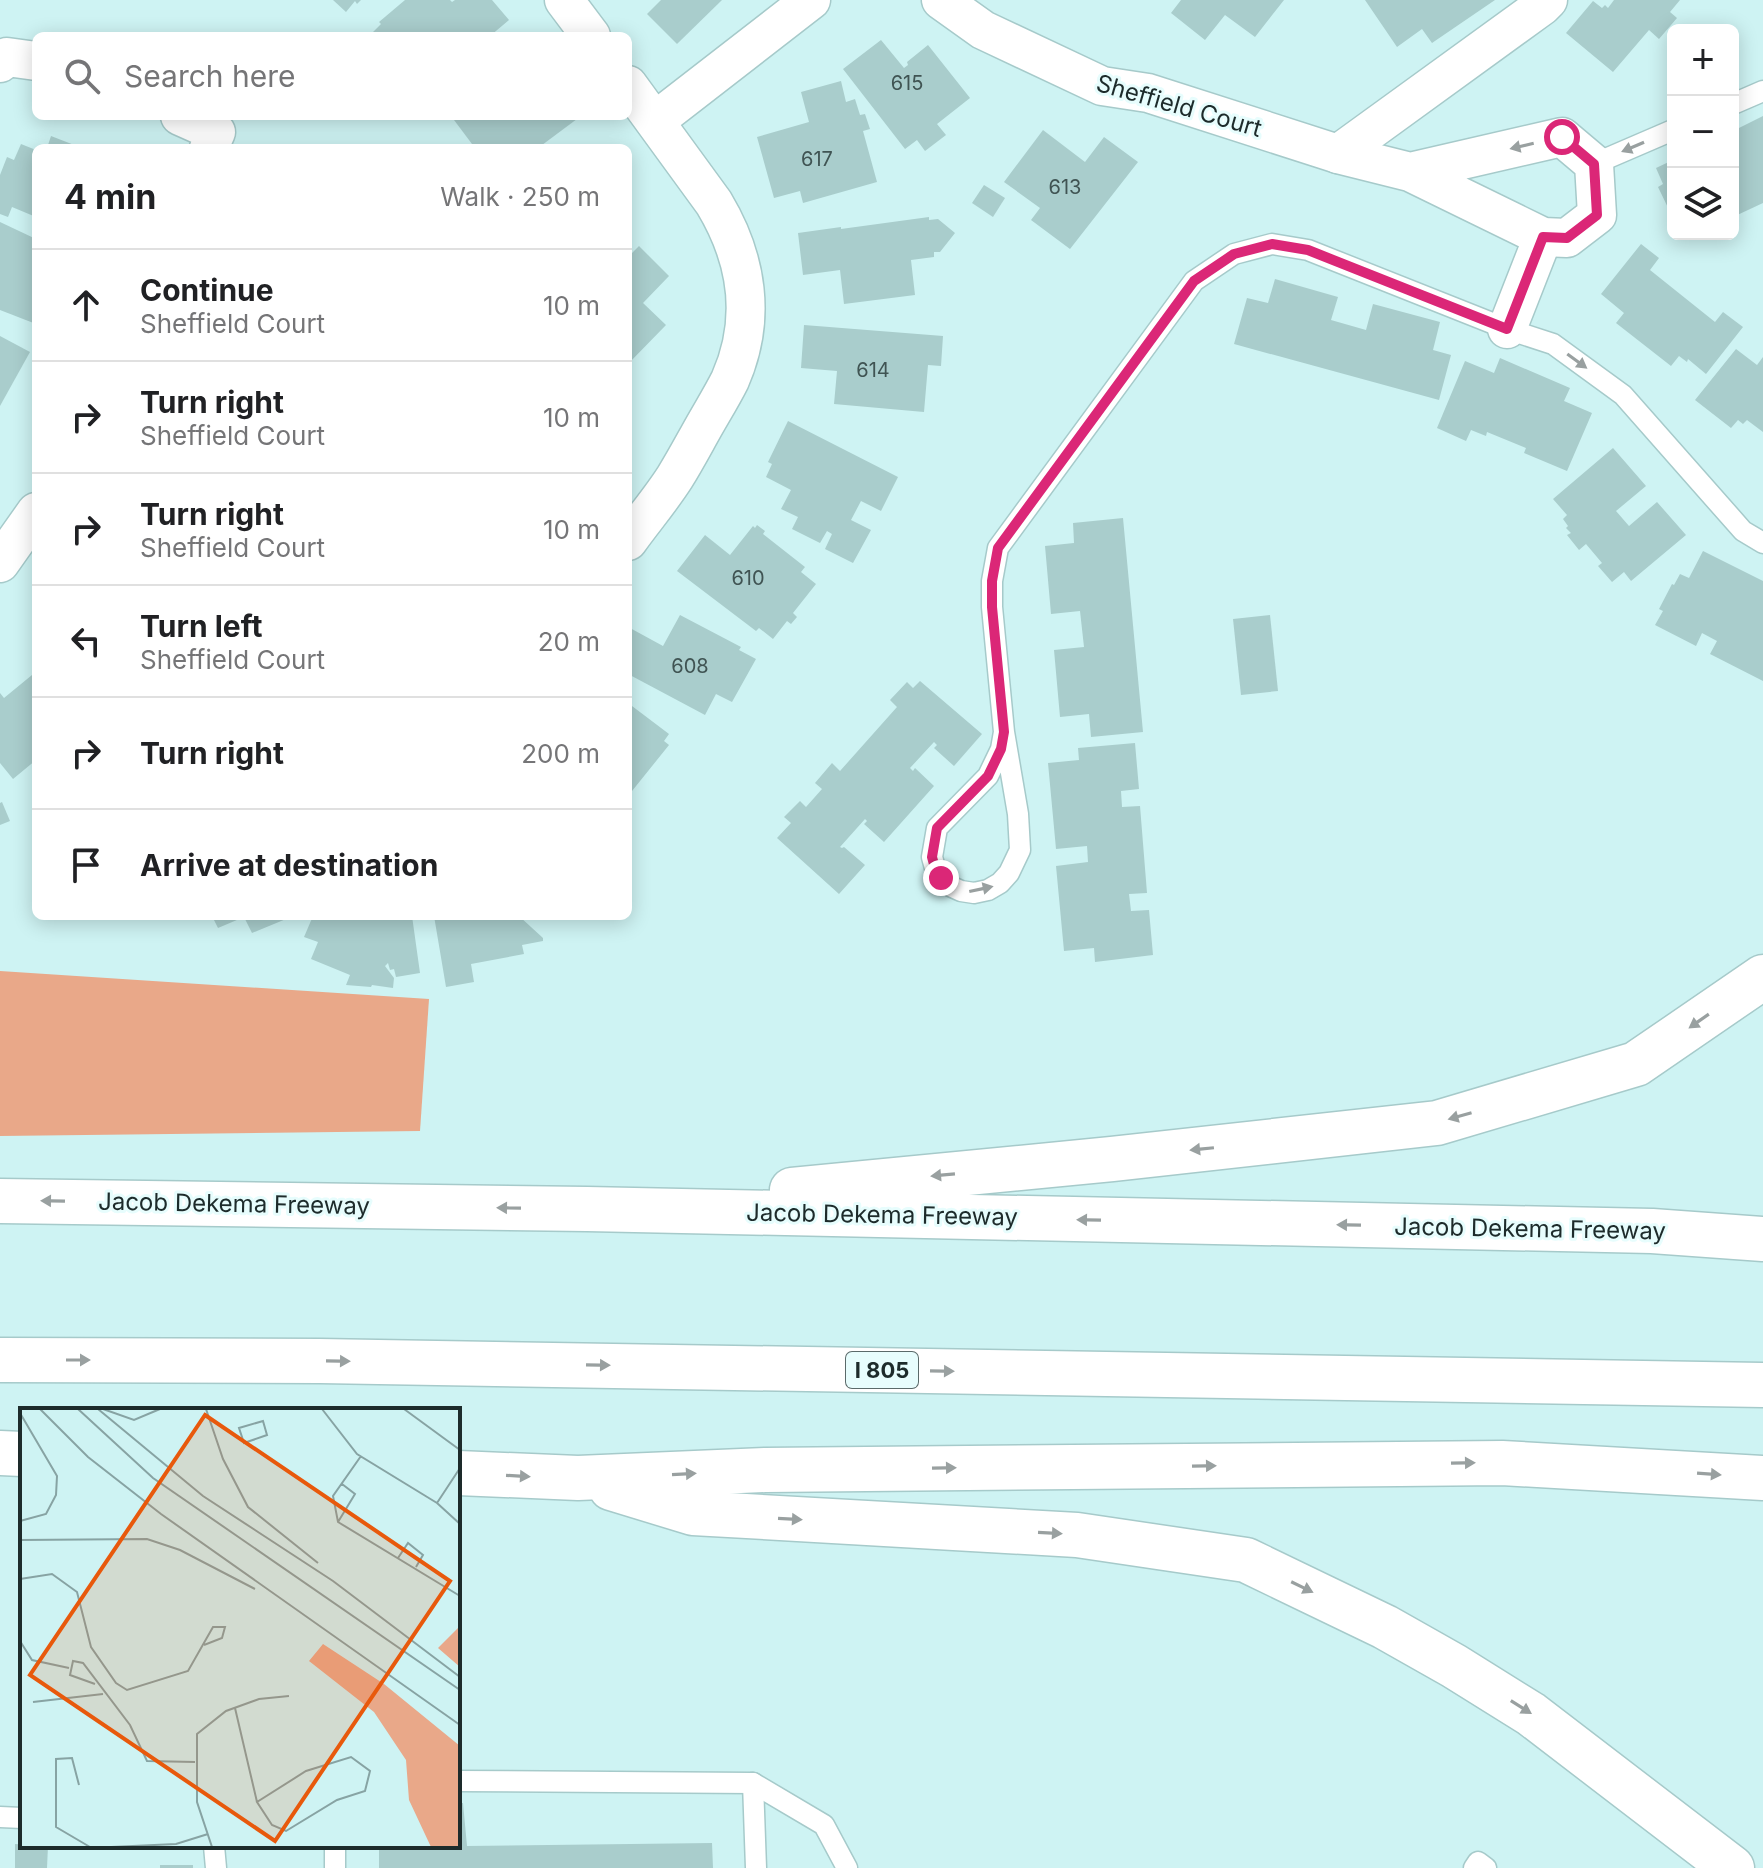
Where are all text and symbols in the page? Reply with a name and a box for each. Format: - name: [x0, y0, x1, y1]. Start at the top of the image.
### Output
- map controls: [1667, 24, 1739, 240]
- button: +: [1667, 24, 1739, 96]
- search box: [32, 32, 632, 120]
- icon: search: [60, 54, 104, 98]
- text: Search here: [124, 58, 296, 94]
- street label: Sheffield Court: [1093, 68, 1265, 143]
- house number: 615: [891, 71, 923, 95]
- button: −: [1667, 96, 1739, 168]
- route start: [1544, 119, 1580, 155]
- one-way arrow: [1622, 140, 1645, 154]
- one-way arrow: [1509, 141, 1534, 153]
- house number: 617: [801, 147, 833, 171]
- button: layers: [1667, 168, 1739, 240]
- house number: 613: [1049, 175, 1081, 199]
- text: 4 min: [64, 176, 156, 217]
- text: Walk · 250 m: [440, 181, 600, 212]
- text: Continue: [140, 272, 274, 308]
- icon: ahead: [64, 283, 108, 327]
- text: 10 m: [543, 290, 600, 321]
- text: Sheffield Court: [140, 308, 325, 339]
- one-way arrow: [1566, 353, 1587, 369]
- house number: 614: [856, 358, 890, 382]
- text: Turn right: [140, 384, 284, 420]
- icon: right: [64, 395, 108, 439]
- text: 10 m: [543, 402, 600, 433]
- text: Sheffield Court: [140, 420, 325, 451]
- text: Turn right: [140, 496, 284, 532]
- icon: right: [64, 507, 108, 551]
- text: 10 m: [543, 514, 600, 545]
- text: Sheffield Court: [140, 532, 325, 563]
- house number: 610: [731, 566, 765, 590]
- text: Turn left: [140, 608, 262, 644]
- icon: left: [64, 619, 108, 663]
- text: 20 m: [538, 626, 600, 657]
- text: Sheffield Court: [140, 644, 325, 675]
- house number: 608: [671, 654, 709, 678]
- icon: right: [64, 731, 108, 775]
- text: Turn right: [140, 735, 284, 771]
- text: 200 m: [521, 738, 600, 769]
- icon: arrive: [64, 843, 108, 887]
- text: Arrive at destination: [140, 847, 438, 883]
- route end: [923, 860, 959, 896]
- one-way arrow: [968, 883, 993, 895]
- one-way arrow: [1688, 1013, 1709, 1028]
- one-way arrow: [1447, 1110, 1471, 1123]
- one-way arrow: [1189, 1143, 1214, 1156]
- one-way arrow: [930, 1169, 955, 1182]
- street label: Jacob Dekema Freeway: [98, 1187, 370, 1220]
- one-way arrow: [40, 1195, 65, 1208]
- street label: Jacob Dekema Freeway: [746, 1198, 1018, 1231]
- one-way arrow: [496, 1202, 521, 1214]
- street label: Jacob Dekema Freeway: [1394, 1212, 1666, 1245]
- one-way arrow: [1076, 1213, 1101, 1226]
- one-way arrow: [1336, 1218, 1361, 1231]
- road number: I 805: [846, 1352, 918, 1388]
- one-way arrow: [66, 1354, 91, 1366]
- one-way arrow: [326, 1355, 351, 1367]
- one-way arrow: [586, 1359, 611, 1372]
- one-way arrow: [930, 1365, 955, 1378]
- inset map: [20, 1408, 460, 1848]
- one-way arrow: [1451, 1457, 1476, 1469]
- one-way arrow: [1192, 1460, 1217, 1472]
- one-way arrow: [932, 1462, 957, 1474]
- one-way arrow: [672, 1467, 697, 1480]
- one-way arrow: [1697, 1468, 1722, 1481]
- one-way arrow: [506, 1469, 531, 1482]
- one-way arrow: [778, 1512, 803, 1525]
- one-way arrow: [1038, 1527, 1063, 1540]
- one-way arrow: [1290, 1580, 1314, 1594]
- one-way arrow: [1510, 1700, 1531, 1715]

